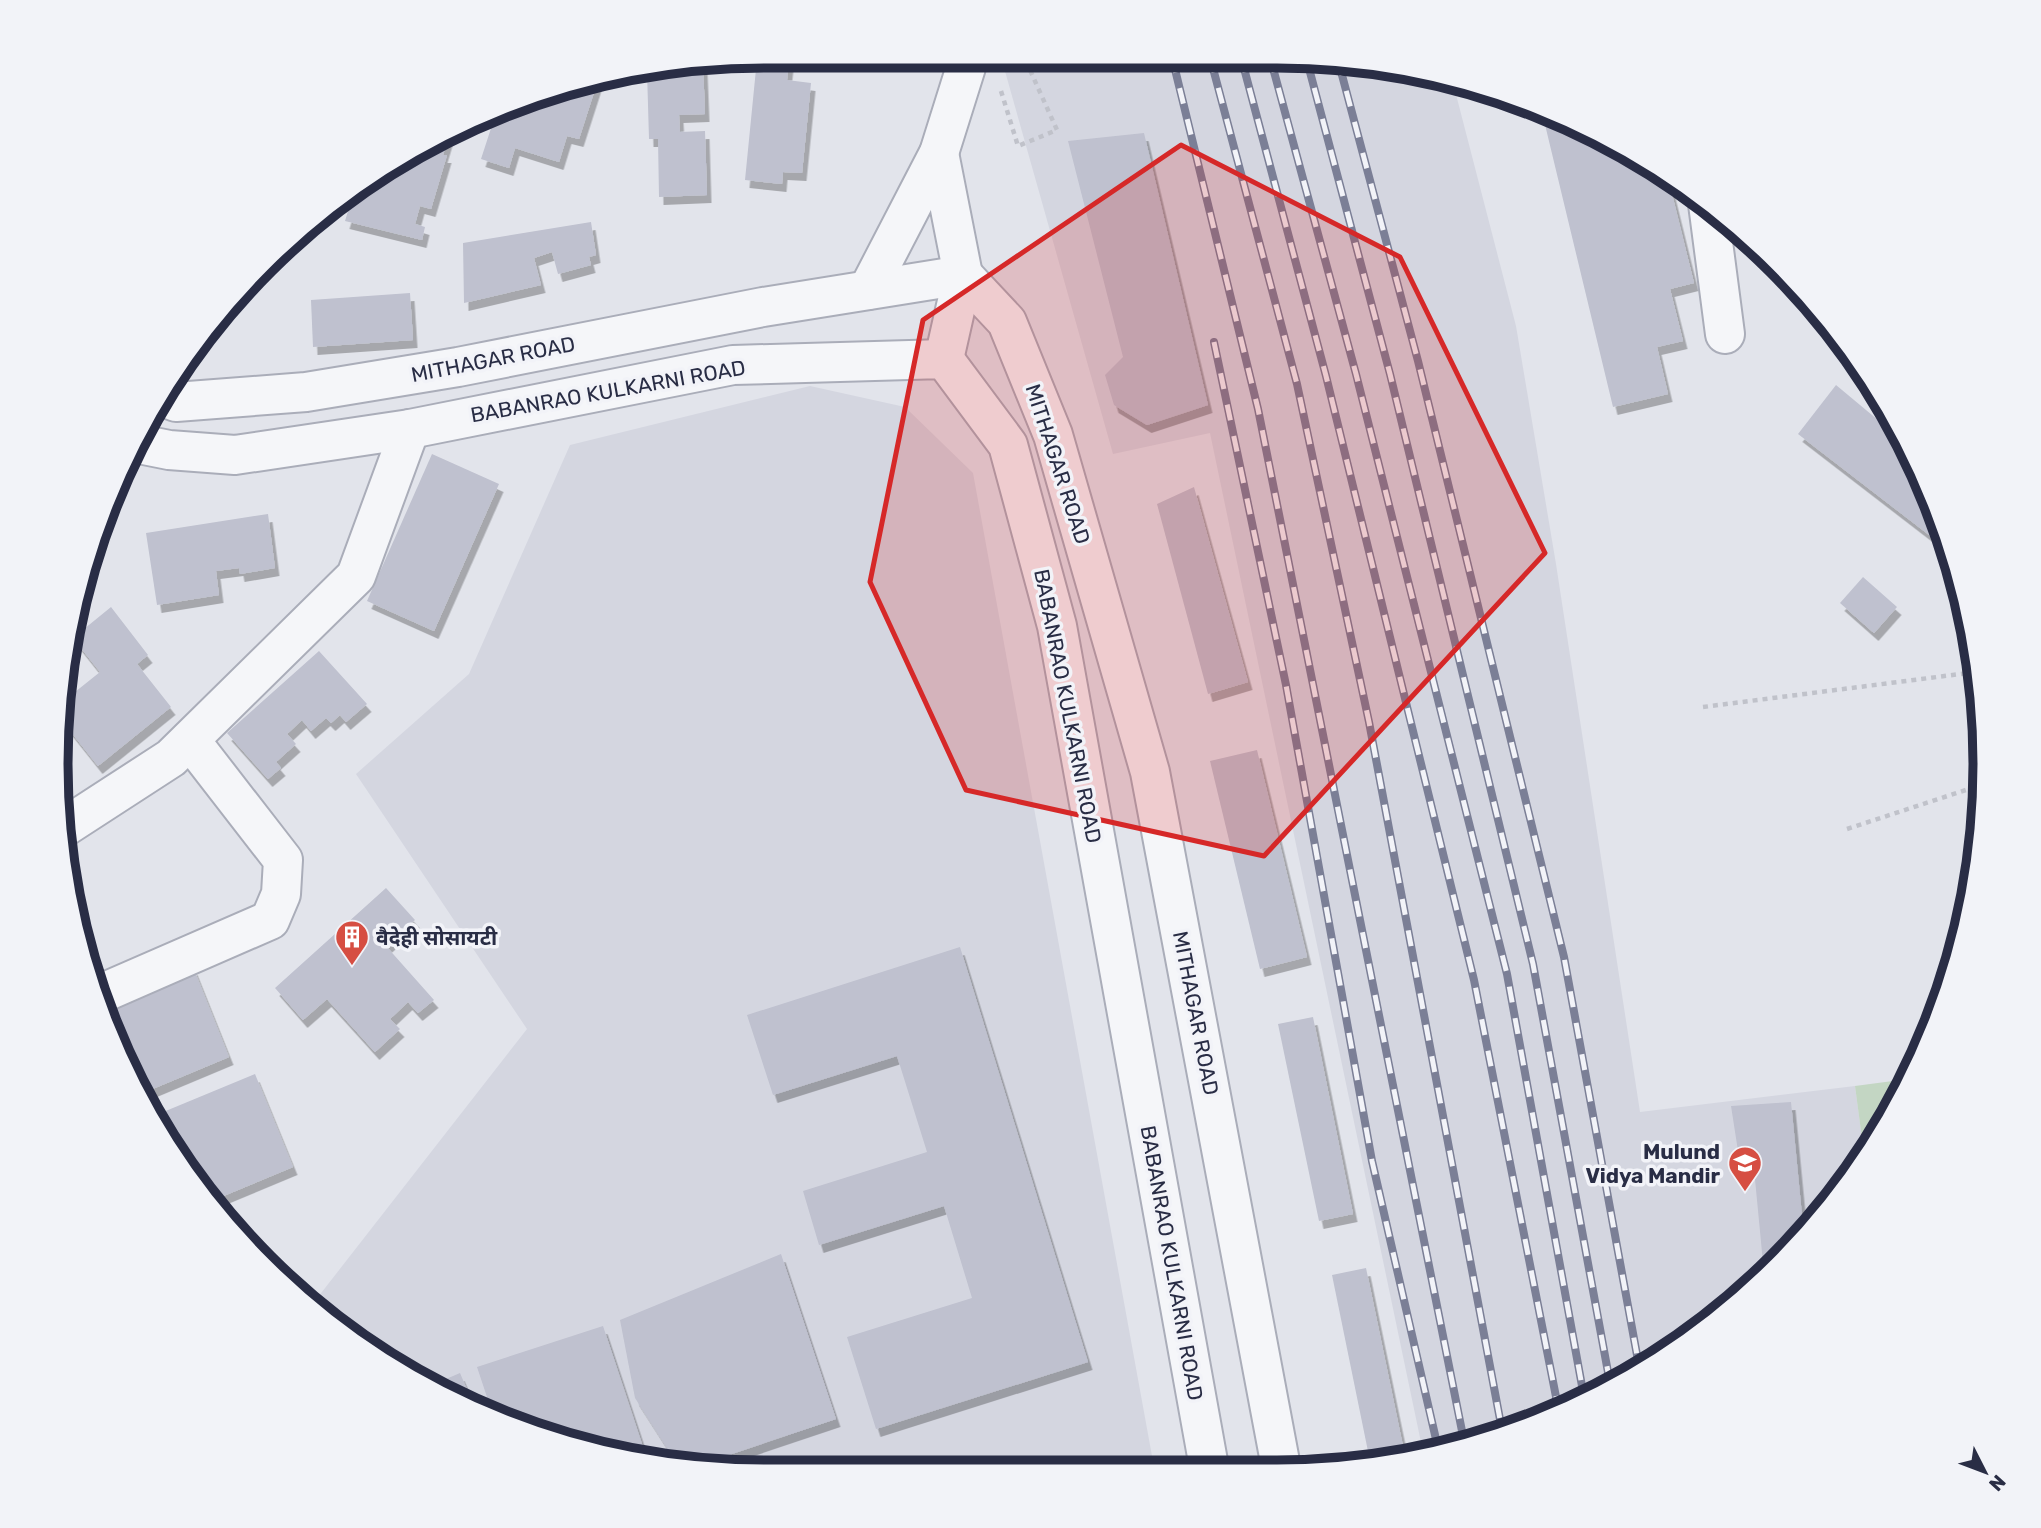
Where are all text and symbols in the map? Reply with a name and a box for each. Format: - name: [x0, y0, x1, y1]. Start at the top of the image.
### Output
- street label: MITHAGAR ROAD: [409, 331, 577, 387]
- street label: BABANRAO KULKARNI ROAD: [469, 354, 747, 428]
- street label: MITHAGAR ROAD: [1020, 381, 1096, 547]
- street label: BABANRAO KULKARNI ROAD: [1029, 567, 1107, 845]
- building icon: वैदेही सोसायटी: [333, 918, 371, 967]
- place label: वैदेही सोसायटी: [376, 925, 498, 950]
- street label: MITHAGAR ROAD: [1168, 929, 1224, 1097]
- street label: BABANRAO KULKARNI ROAD: [1135, 1124, 1209, 1402]
- place label: Mulund Vidya Mandir: [1585, 1139, 1720, 1188]
- school or university icon: Mulund Vidya Mandir: [1726, 1144, 1764, 1193]
- north arrow: [1950, 1437, 2020, 1507]
- text: N: [1984, 1470, 2010, 1496]

